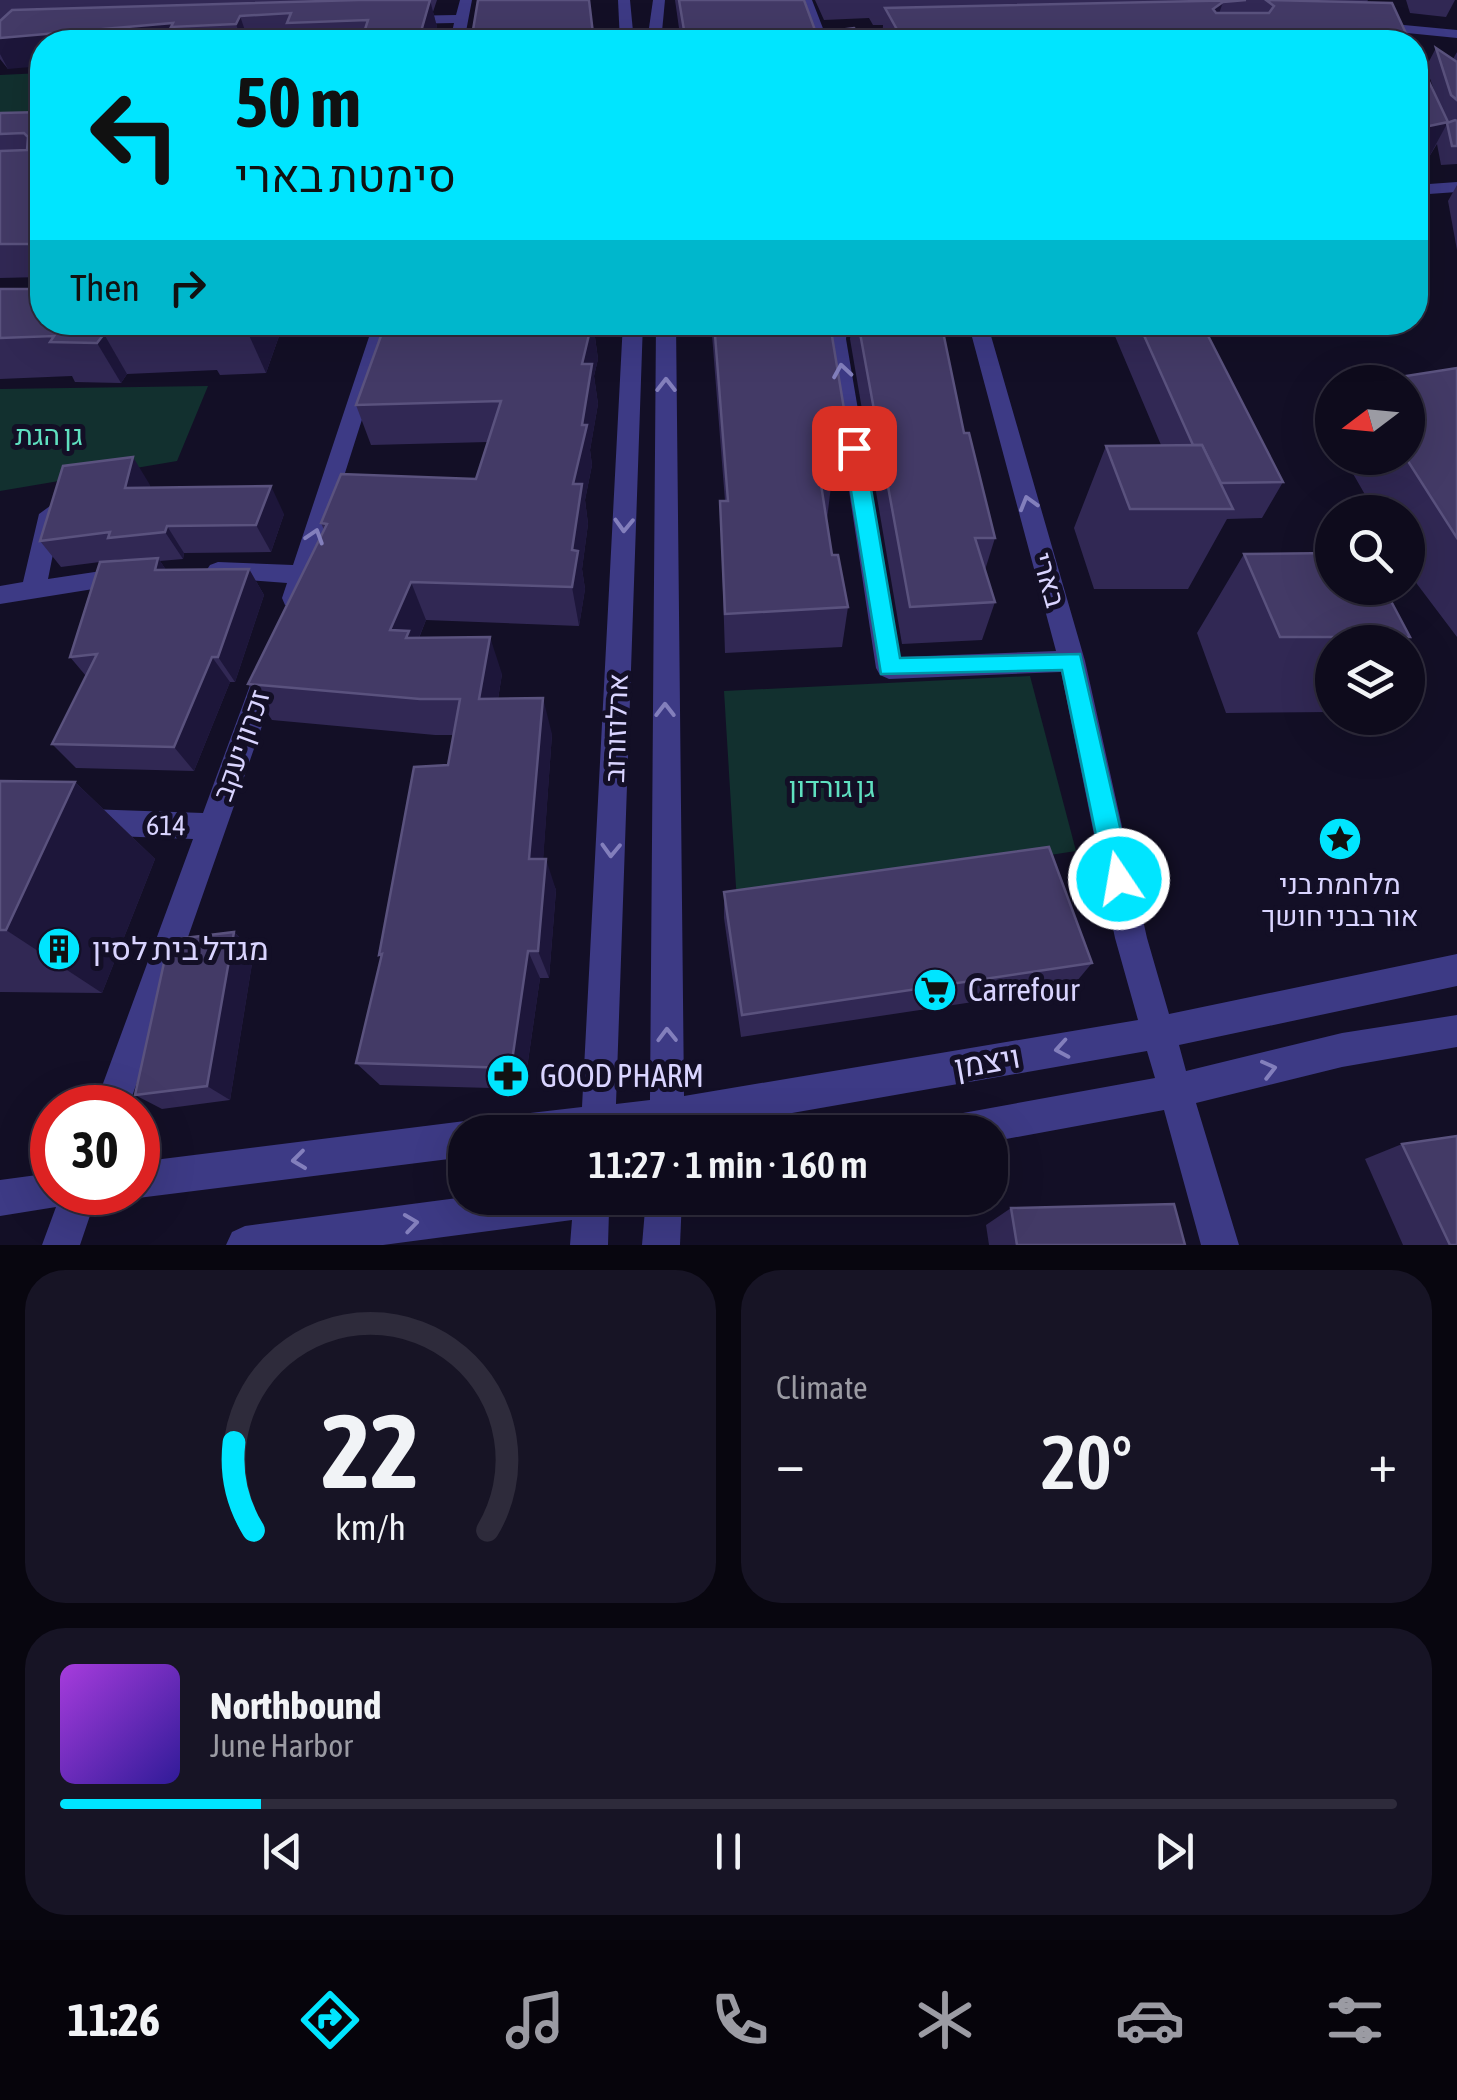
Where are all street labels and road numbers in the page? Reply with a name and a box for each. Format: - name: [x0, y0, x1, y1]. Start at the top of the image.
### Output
- street label: בארי: [1026, 549, 1072, 611]
- street label: ארלוזורוב: [598, 673, 634, 783]
- street label: זכרון יעקב: [206, 685, 276, 805]
- street label: 614: [146, 809, 186, 841]
- street label: ויצמן: [951, 1038, 1023, 1085]

